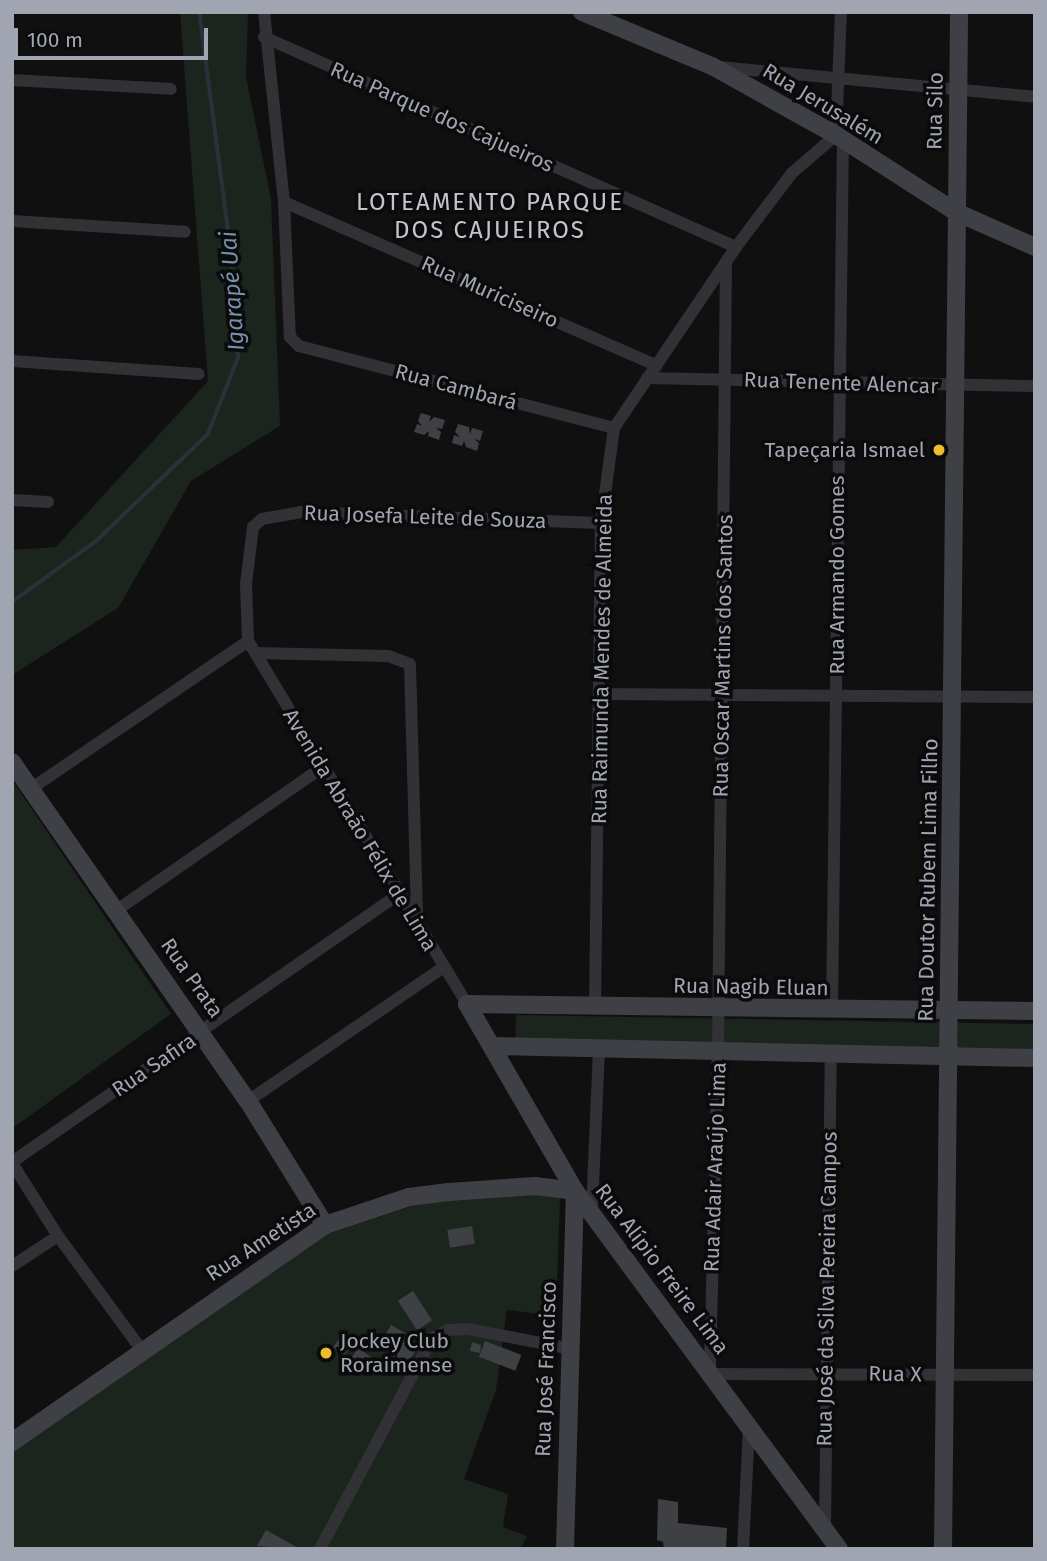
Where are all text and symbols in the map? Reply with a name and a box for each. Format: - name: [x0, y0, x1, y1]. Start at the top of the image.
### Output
- scale bar: [18, 14, 212, 58]
- text: 100 m: [27, 27, 83, 53]
- street label: Rua Parque dos Cajueiros: [327, 56, 557, 178]
- street label: Rua Jerusalém: [758, 58, 888, 150]
- street label: Rua Silo: [922, 72, 948, 150]
- district label: LOTEAMENTO PARQUE DOS CAJUEIROS: [358, 189, 622, 245]
- water label: Igarapé Uai: [214, 230, 250, 352]
- street label: Rua Muriciseiro: [418, 251, 562, 333]
- street label: Rua Cambará: [392, 359, 520, 415]
- street label: Rua Tenente Alencar: [743, 367, 939, 399]
- place label: Tapeçaria Ismael: [765, 437, 925, 463]
- marker: Tapeçaria Ismael: [931, 442, 947, 458]
- street label: Rua Armando Gomes: [824, 476, 850, 674]
- street label: Rua Raimunda Mendes de Almeida: [587, 494, 617, 824]
- street label: Rua Josefa Leite de Souza: [303, 500, 547, 534]
- street label: Rua Oscar Martins dos Santos: [708, 514, 738, 798]
- street label: Avenida Abraão Félix de Lima: [278, 704, 442, 956]
- street label: Rua Doutor Rubem Lima Filho: [913, 738, 943, 1022]
- street label: Rua Prata: [155, 933, 229, 1023]
- street label: Rua Nagib Eluan: [673, 973, 829, 1001]
- street label: Rua Safira: [107, 1028, 201, 1102]
- street label: Rua Adair Araújo Lima: [699, 1062, 731, 1272]
- street label: Rua José da Silva Pereira Campos: [812, 1131, 842, 1447]
- street label: Rua Alípio Freire Lima: [590, 1179, 734, 1359]
- street label: Rua Ametista: [201, 1197, 321, 1287]
- street label: Rua José Francisco: [530, 1281, 562, 1457]
- place label: Jockey Club Roraimense: [340, 1328, 452, 1378]
- marker: Jockey Club Roraimense: [318, 1345, 334, 1361]
- street label: Rua X: [868, 1361, 922, 1387]

